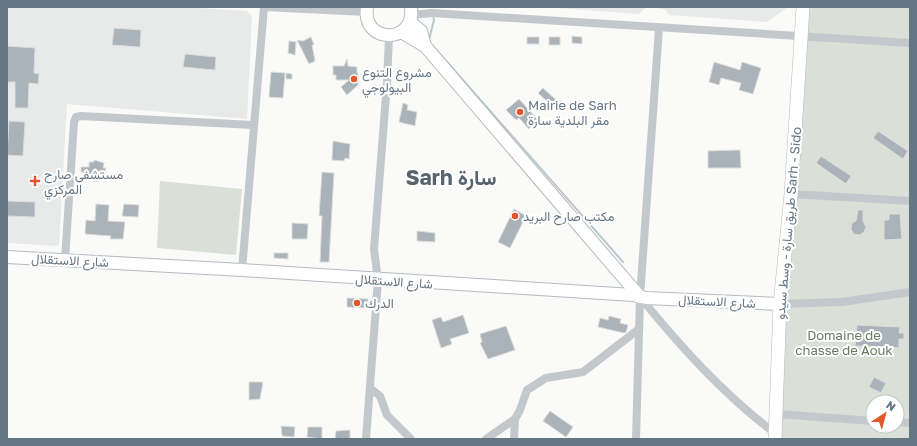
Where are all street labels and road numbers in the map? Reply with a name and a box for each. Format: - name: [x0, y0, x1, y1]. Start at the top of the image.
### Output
- street label: طريق سارة - وسط سيدو Sarh - Sido: [772, 126, 805, 320]
- street label: شارع الاستقلال: [31, 250, 109, 272]
- street label: شارع الاستقلال: [355, 270, 433, 294]
- street label: شارع الاستقلال: [678, 291, 756, 313]

